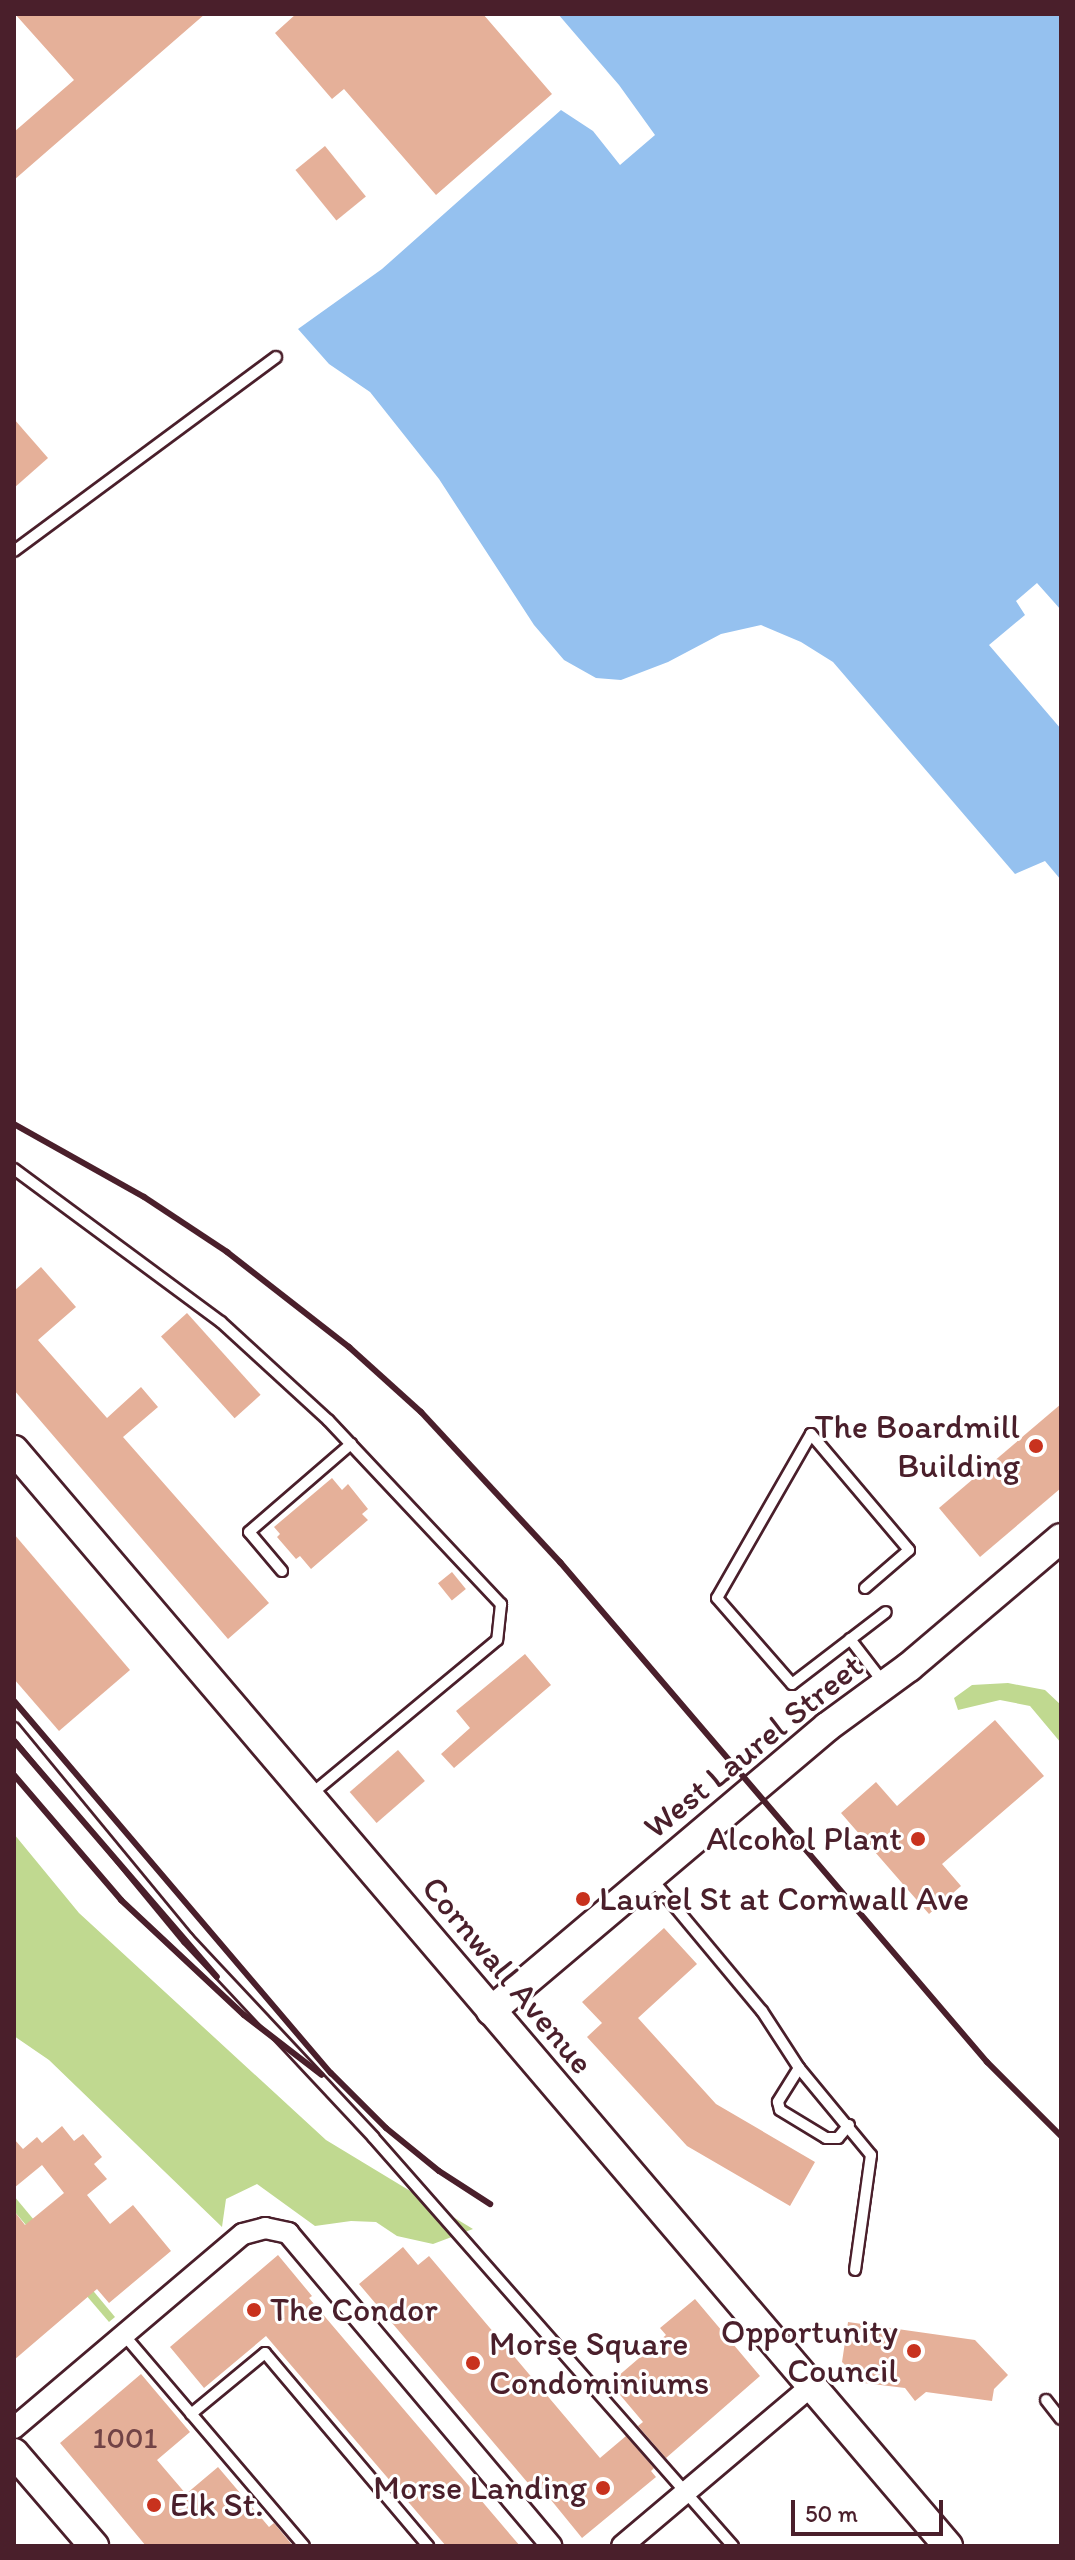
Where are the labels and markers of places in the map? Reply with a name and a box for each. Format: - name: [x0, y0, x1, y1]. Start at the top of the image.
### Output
- place label: The Boardmill Building: [814, 1406, 1020, 1486]
- marker: The Boardmill Building: [1027, 1437, 1045, 1455]
- place label: Alcohol Plant: [707, 1819, 902, 1859]
- marker: Alcohol Plant: [909, 1830, 927, 1848]
- place label: Laurel St at Cornwall Ave: [599, 1879, 968, 1919]
- marker: Laurel St at Cornwall Ave: [574, 1890, 592, 1908]
- place label: The Condor: [270, 2290, 439, 2330]
- marker: The Condor: [245, 2301, 263, 2319]
- place label: Opportunity Council: [721, 2311, 898, 2390]
- place label: Morse Square Condominiums: [489, 2323, 709, 2402]
- marker: Opportunity Council: [905, 2342, 923, 2360]
- marker: Morse Square Condominiums: [464, 2354, 482, 2372]
- place label: Morse Landing: [373, 2468, 587, 2508]
- marker: Morse Landing: [594, 2479, 612, 2497]
- place label: Elk St.: [170, 2485, 264, 2525]
- marker: Elk St.: [145, 2496, 163, 2514]

